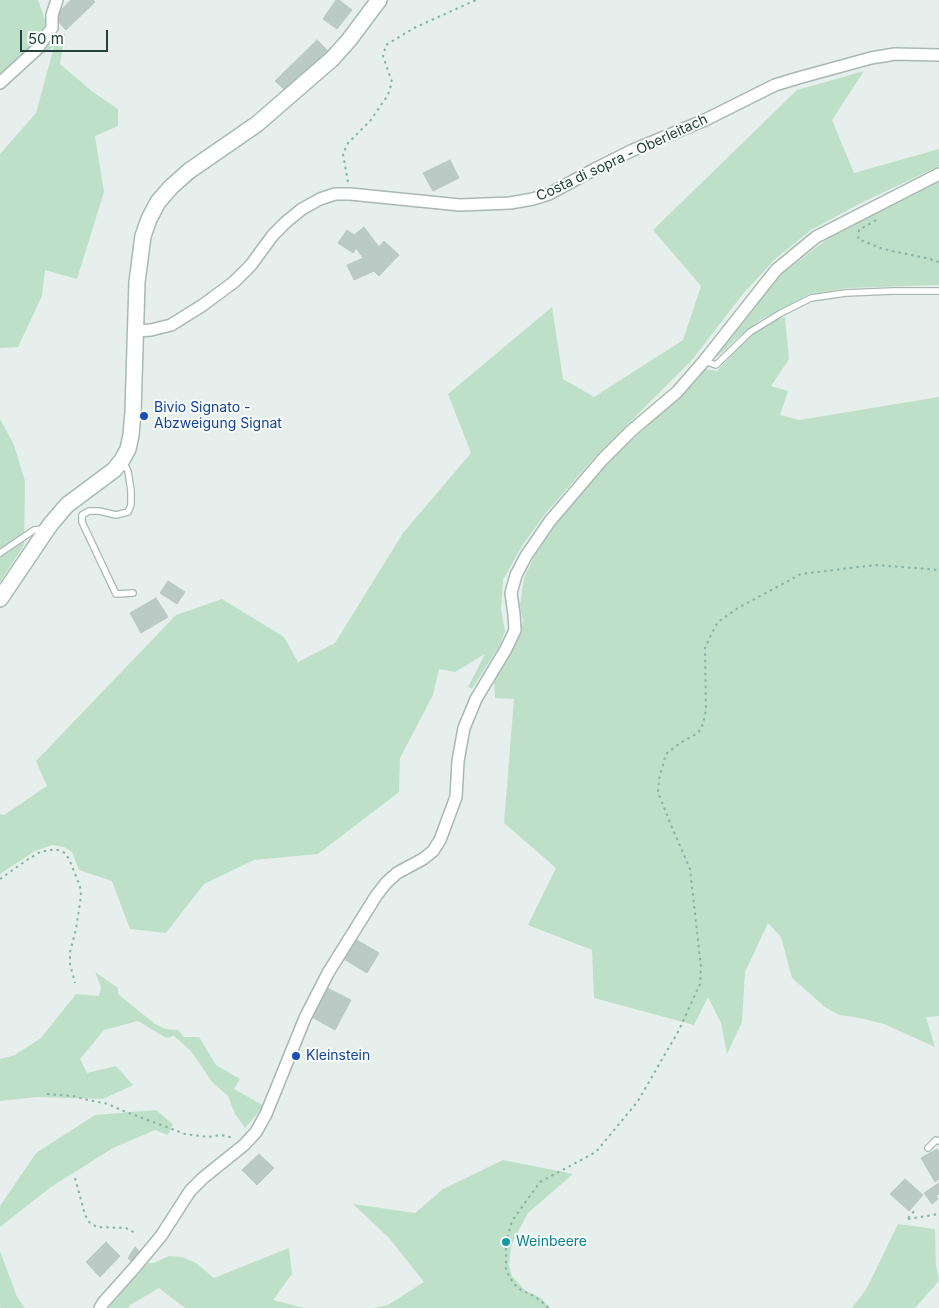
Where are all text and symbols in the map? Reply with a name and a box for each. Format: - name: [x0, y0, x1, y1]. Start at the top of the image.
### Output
- scale bar: [22, 20, 110, 52]
- text: 50 m: [28, 29, 64, 48]
- street label: Costa di sopra - Oberleitach: [534, 111, 710, 205]
- place label: Bivio Signato - Abzweigung Signat: [154, 400, 282, 432]
- marker: Bivio Signato - Abzweigung Signat: [138, 410, 150, 422]
- place label: Kleinstein: [306, 1048, 370, 1064]
- marker: Kleinstein: [290, 1050, 302, 1062]
- place label: Weinbeere: [516, 1234, 587, 1250]
- marker: Weinbeere: [500, 1236, 512, 1248]

